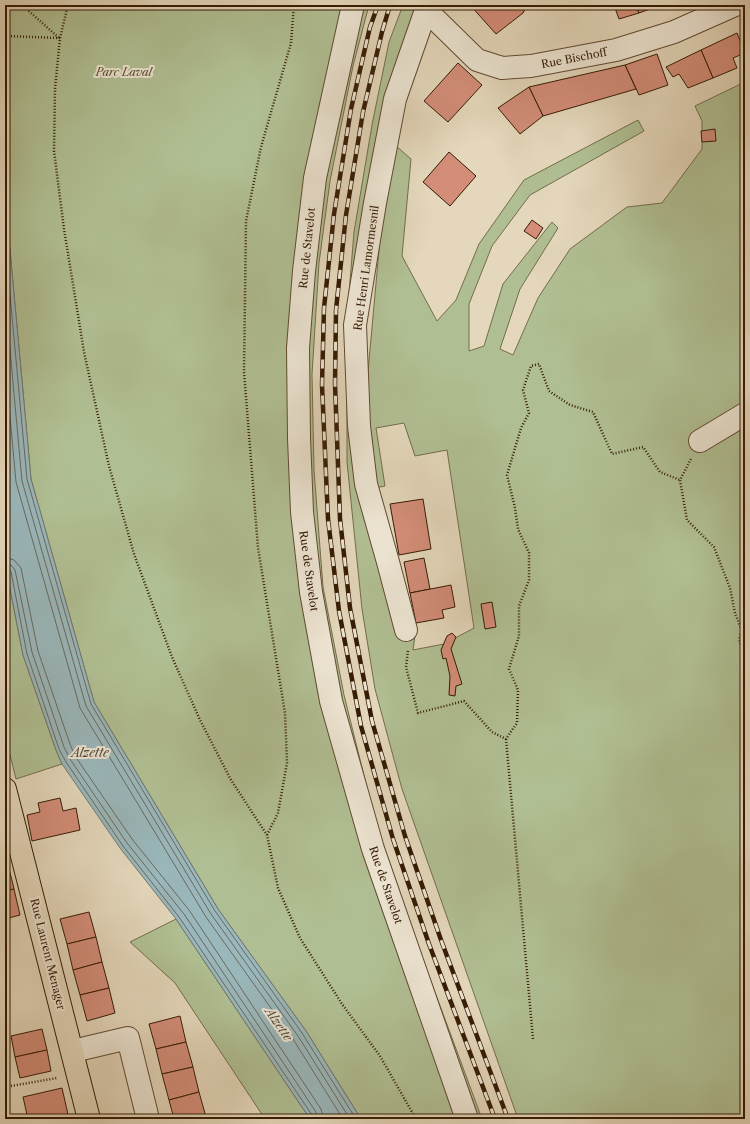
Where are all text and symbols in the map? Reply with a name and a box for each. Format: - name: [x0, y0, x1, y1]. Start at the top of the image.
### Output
- street label: Rue Bischoff: [540, 44, 609, 71]
- park label: Parc Laval: [95, 65, 154, 79]
- street label: Rue Henri Lamormesnil: [350, 204, 382, 332]
- street label: Rue de Stavelot: [296, 207, 318, 289]
- street label: Rue de Stavelot: [296, 530, 322, 612]
- water label: Alzette: [69, 745, 110, 760]
- street label: Rue de Stavelot: [366, 844, 406, 926]
- street label: Rue Laurent Menager: [27, 897, 69, 1011]
- water label: Alzette: [261, 1003, 297, 1045]

